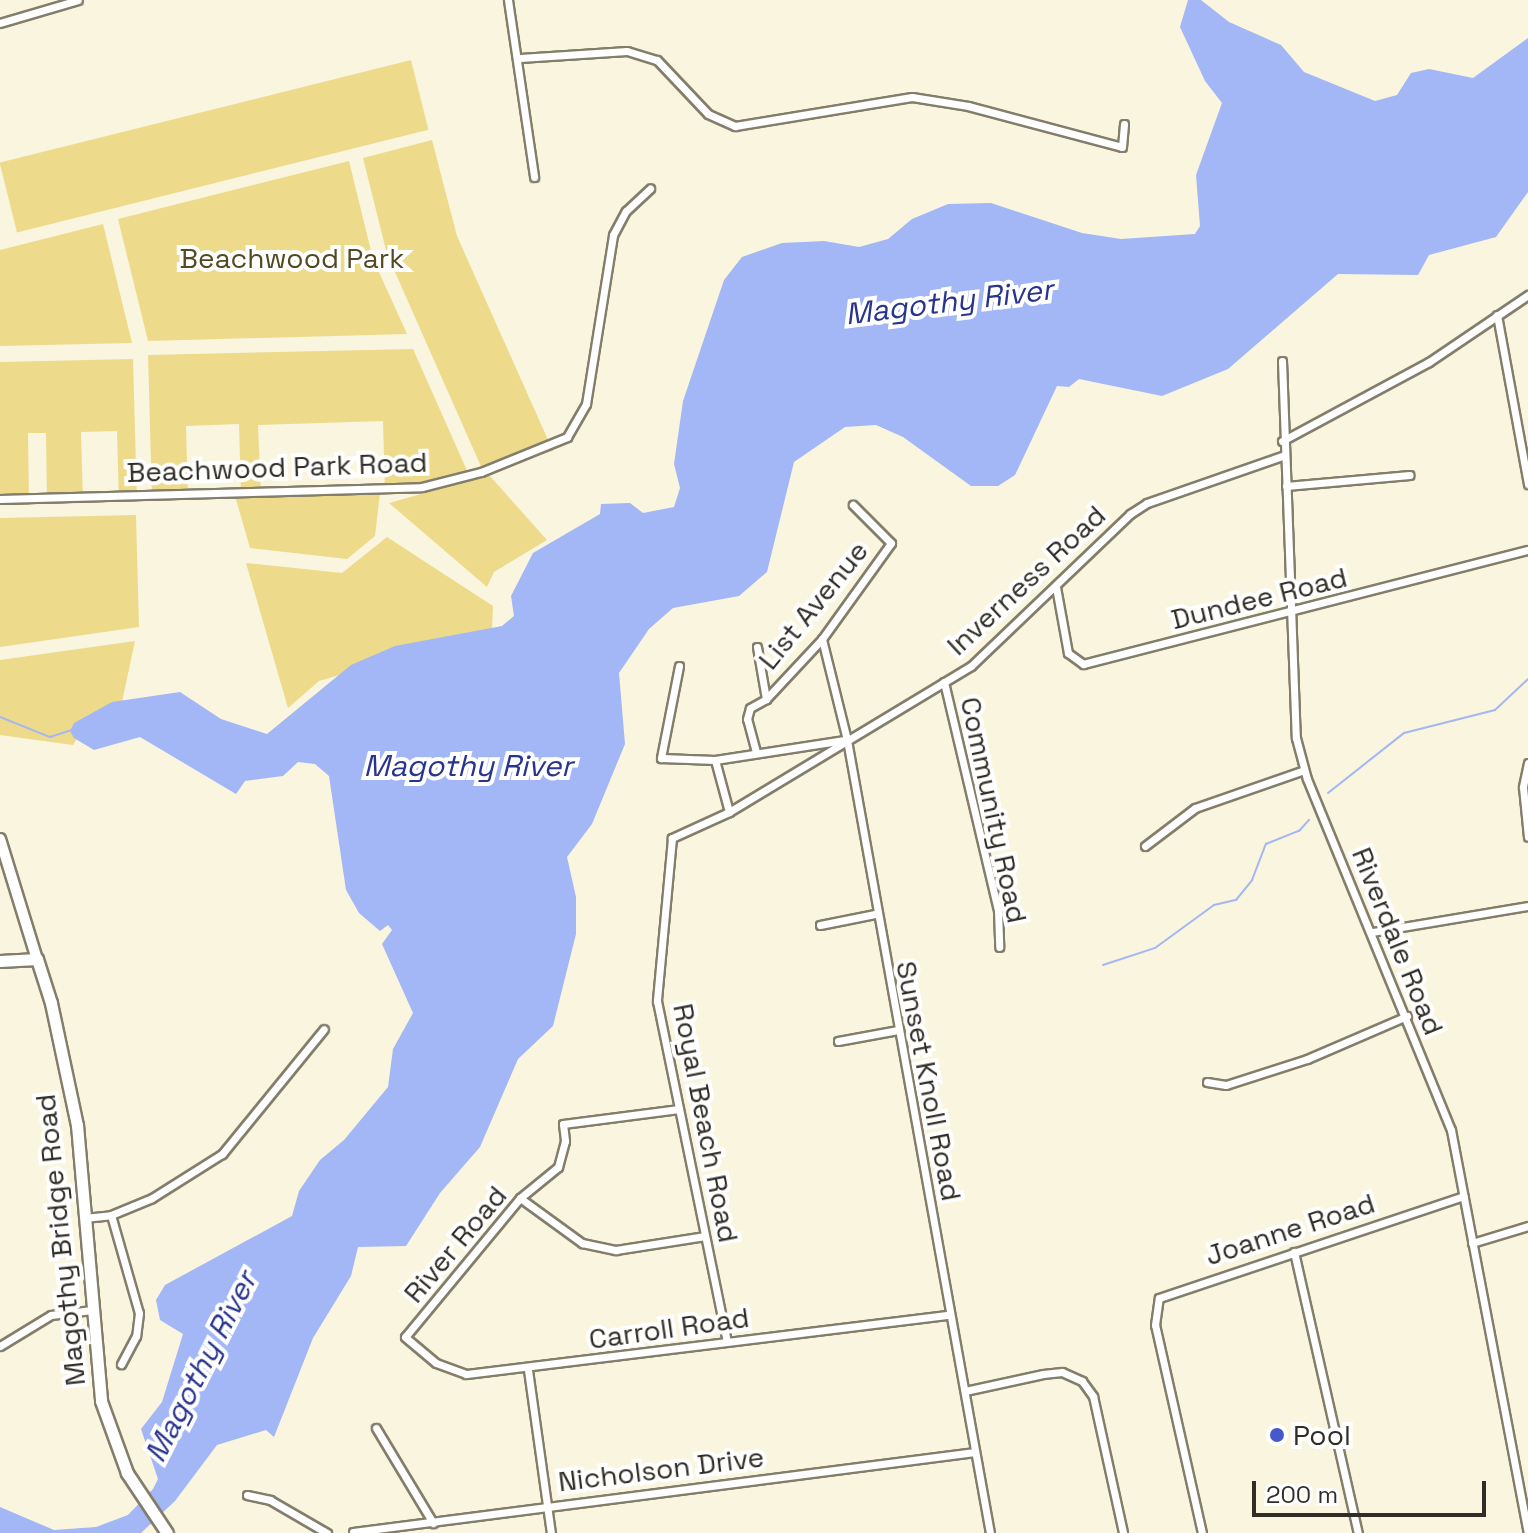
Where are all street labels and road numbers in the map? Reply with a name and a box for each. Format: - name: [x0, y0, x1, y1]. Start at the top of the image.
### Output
- street label: Beachwood Park Road: [126, 445, 428, 489]
- street label: Inverness Road: [940, 498, 1112, 662]
- street label: List Avenue: [751, 534, 875, 676]
- street label: Dundee Road: [1168, 560, 1350, 636]
- street label: Community Road: [954, 694, 1034, 926]
- street label: Riverdale Road: [1345, 842, 1451, 1040]
- street label: Sunset Knoll Road: [889, 958, 969, 1204]
- street label: Royal Beach Road: [666, 1001, 746, 1245]
- street label: Magothy Bridge Road: [28, 1092, 92, 1388]
- street label: River Road: [396, 1179, 514, 1309]
- street label: Joanne Road: [1201, 1186, 1379, 1272]
- street label: Carroll Road: [587, 1300, 751, 1356]
- street label: Nicholson Drive: [556, 1440, 766, 1498]

